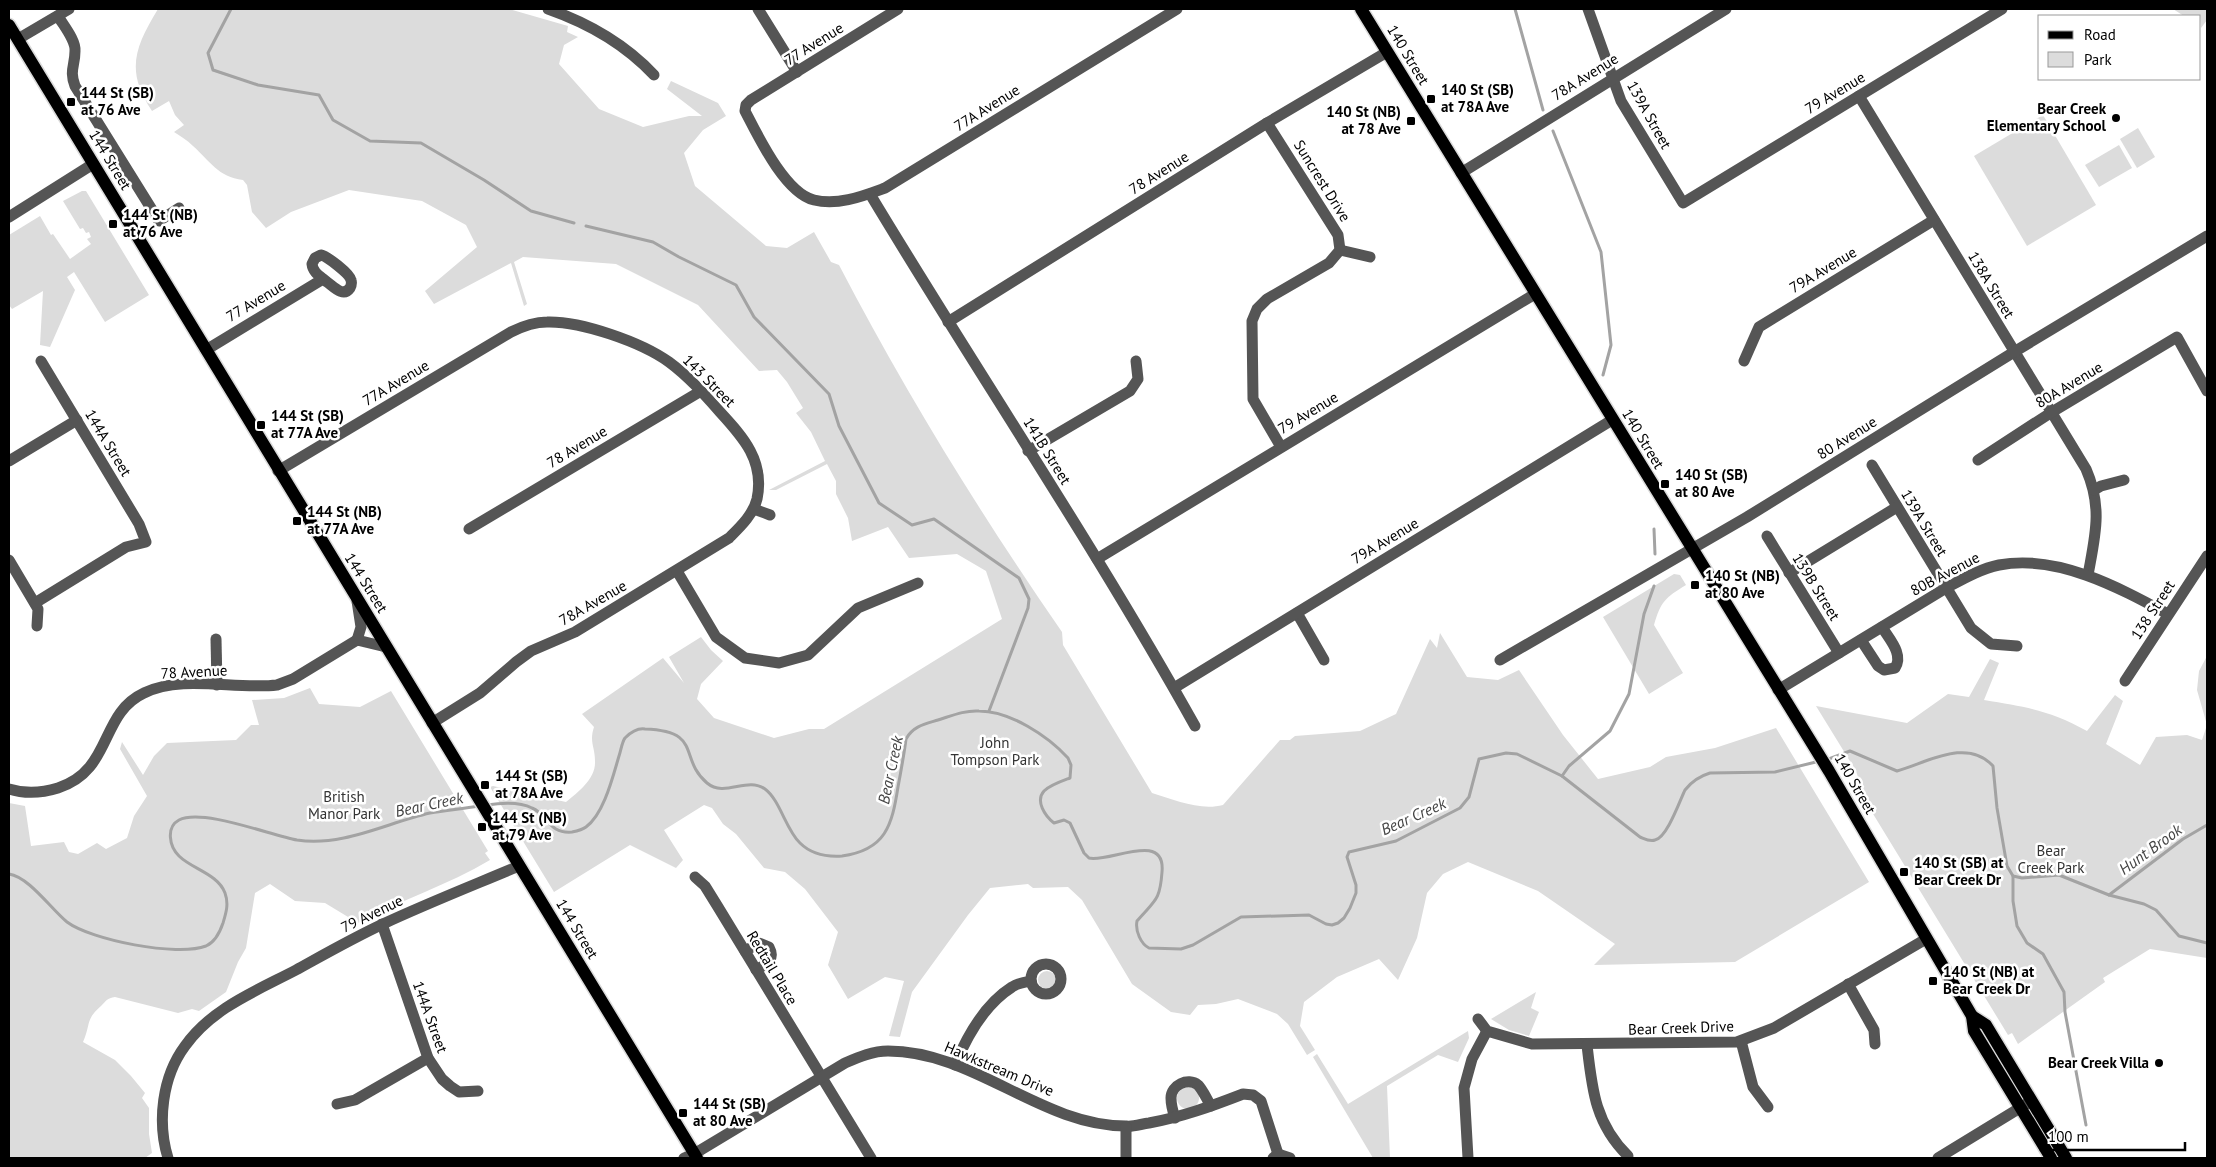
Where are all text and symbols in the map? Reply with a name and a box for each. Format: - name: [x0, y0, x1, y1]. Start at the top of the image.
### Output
- legend: [2038, 15, 2201, 80]
- street label: 77 Avenue: [781, 18, 847, 69]
- street label: 140 Street: [1383, 21, 1434, 88]
- text: Road: [2084, 25, 2116, 44]
- street label: 78A Avenue: [1548, 49, 1622, 104]
- text: Park: [2084, 50, 2112, 69]
- street label: 79 Avenue: [1801, 67, 1868, 118]
- street label: 139A Street: [1623, 77, 1676, 152]
- street label: 77A Avenue: [950, 80, 1023, 135]
- place label: 140 St (SB) at 78A Ave: [1441, 80, 1514, 116]
- place label: 144 St (SB) at 76 Ave: [81, 83, 154, 119]
- marker: 140 St (SB) at 78A Ave: [1425, 93, 1437, 105]
- marker: 144 St (SB) at 76 Ave: [65, 96, 77, 108]
- place label: Bear Creek Elementary School: [1987, 99, 2107, 135]
- place label: 140 St (NB) at 78 Ave: [1326, 102, 1401, 138]
- marker: Bear Creek Elementary School: [2110, 112, 2122, 124]
- marker: 140 St (NB) at 78 Ave: [1405, 115, 1417, 127]
- street label: 144 Street: [85, 126, 136, 193]
- street label: Suncrest Drive: [1290, 136, 1355, 225]
- street label: 78 Avenue: [1125, 147, 1192, 198]
- place label: 144 St (NB) at 76 Ave: [123, 205, 198, 241]
- marker: 144 St (NB) at 76 Ave: [107, 218, 119, 230]
- street label: 79A Avenue: [1786, 242, 1860, 297]
- street label: 138A Street: [1964, 248, 2019, 322]
- street label: 77 Avenue: [223, 275, 289, 326]
- street label: 143 Street: [679, 350, 740, 411]
- street label: 77A Avenue: [359, 355, 432, 410]
- street label: 80A Avenue: [2032, 357, 2106, 412]
- street label: 79 Avenue: [1274, 387, 1341, 438]
- street label: 140 Street: [1618, 405, 1669, 472]
- street label: 144A Street: [81, 406, 136, 480]
- place label: 144 St (SB) at 77A Ave: [271, 406, 344, 442]
- street label: 80 Avenue: [1813, 412, 1880, 463]
- street label: 141B Street: [1019, 414, 1076, 488]
- marker: 144 St (SB) at 77A Ave: [255, 419, 267, 431]
- street label: 78 Avenue: [543, 421, 610, 472]
- place label: 140 St (SB) at 80 Ave: [1675, 465, 1748, 501]
- marker: 140 St (SB) at 80 Ave: [1659, 478, 1671, 490]
- street label: 139A Street: [1897, 486, 1952, 560]
- place label: 144 St (NB) at 77A Ave: [307, 502, 382, 538]
- street label: 79A Avenue: [1348, 513, 1422, 568]
- marker: 144 St (NB) at 77A Ave: [291, 515, 303, 527]
- street label: 80B Avenue: [1907, 547, 1983, 600]
- street label: 144 Street: [341, 549, 392, 616]
- street label: 139B Street: [1788, 550, 1845, 624]
- place label: 140 St (NB) at 80 Ave: [1705, 566, 1780, 602]
- street label: 78A Avenue: [556, 576, 630, 630]
- street label: 138 Street: [2126, 577, 2179, 643]
- marker: 140 St (NB) at 80 Ave: [1689, 579, 1701, 591]
- street label: 78 Avenue: [160, 660, 228, 683]
- water label: Bear Creek: [873, 733, 907, 806]
- park label: John Tompson Park: [951, 733, 1040, 769]
- street label: 140 Street: [1830, 750, 1880, 817]
- place label: 144 St (SB) at 78A Ave: [495, 766, 568, 802]
- marker: 144 St (SB) at 78A Ave: [479, 779, 491, 791]
- park label: British Manor Park: [308, 787, 381, 823]
- water label: Bear Creek: [393, 787, 466, 821]
- water label: Bear Creek: [1377, 792, 1449, 839]
- place label: 144 St (NB) at 79 Ave: [492, 808, 567, 844]
- water label: Hunt Brook: [2114, 819, 2186, 879]
- marker: 144 St (NB) at 79 Ave: [476, 821, 488, 833]
- park label: Bear Creek Park: [2018, 841, 2085, 877]
- place label: 140 St (SB) at Bear Creek Dr: [1914, 853, 2004, 889]
- marker: 140 St (SB) at Bear Creek Dr: [1898, 866, 1910, 878]
- street label: 79 Avenue: [338, 890, 406, 937]
- street label: 144 Street: [552, 895, 603, 962]
- street label: Redtail Place: [743, 927, 802, 1008]
- place label: 140 St (NB) at Bear Creek Dr: [1943, 962, 2035, 998]
- marker: 140 St (NB) at Bear Creek Dr: [1927, 975, 1939, 987]
- street label: 144A Street: [409, 978, 452, 1055]
- street label: Bear Creek Drive: [1628, 1016, 1734, 1039]
- street label: Hawkstream Drive: [942, 1037, 1057, 1100]
- place label: Bear Creek Villa: [2048, 1053, 2149, 1072]
- marker: Bear Creek Villa: [2153, 1057, 2165, 1069]
- place label: 144 St (SB) at 80 Ave: [693, 1094, 766, 1130]
- marker: 144 St (SB) at 80 Ave: [677, 1107, 689, 1119]
- scale bar: [2041, 1120, 2185, 1152]
- text: 100 m: [2048, 1127, 2089, 1146]

